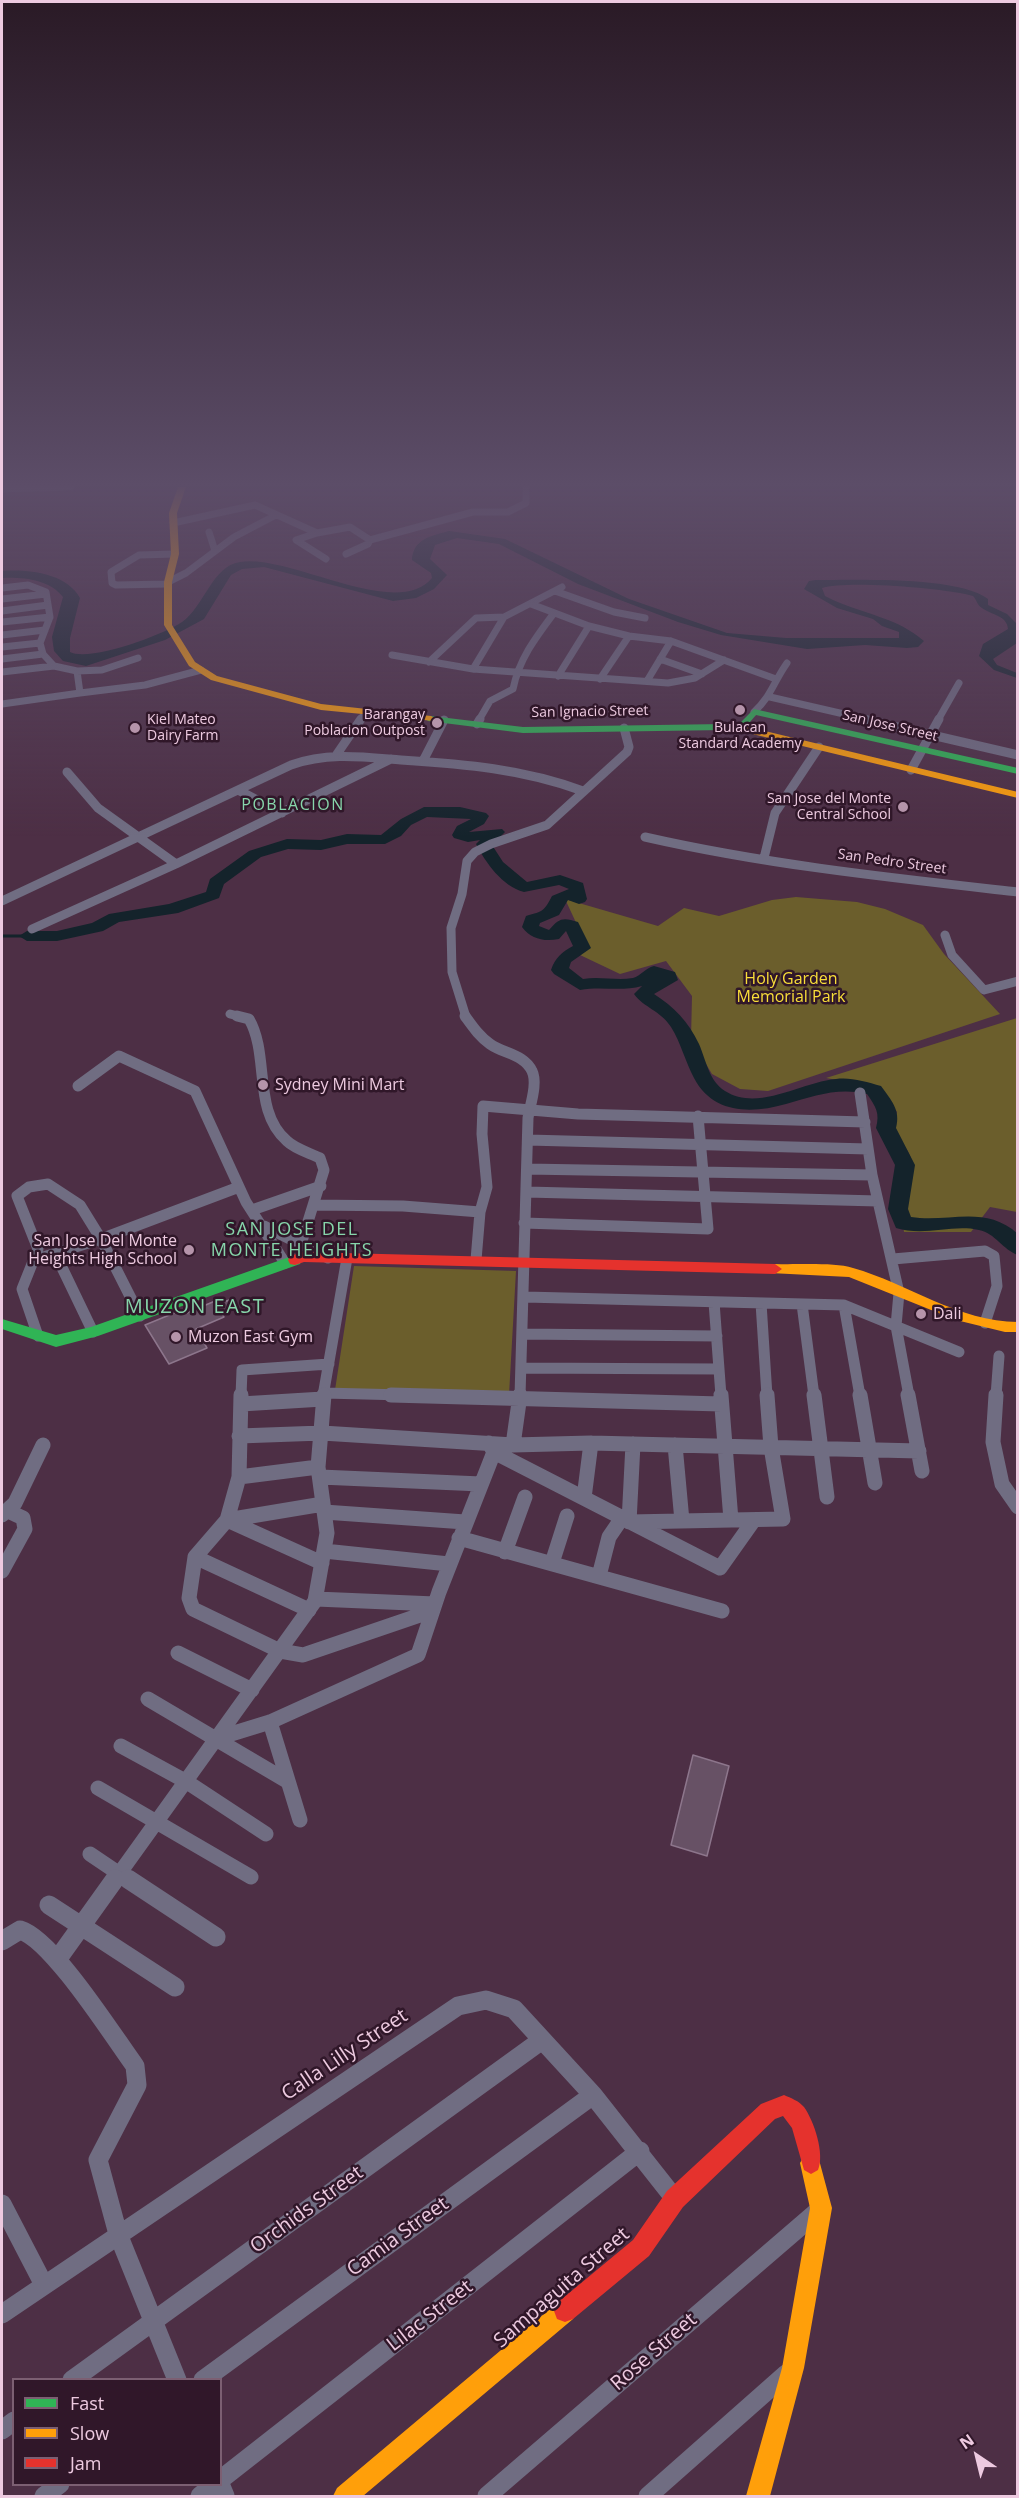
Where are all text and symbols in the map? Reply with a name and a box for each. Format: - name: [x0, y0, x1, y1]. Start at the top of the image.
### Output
- street label: San Ignacio Street: [531, 703, 649, 721]
- marker: Bulacan Standard Academy: [733, 703, 747, 717]
- place label: Barangay Poblacion Outpost: [304, 707, 425, 740]
- street label: San Jose Street: [841, 707, 939, 745]
- place label: Kiel Mateo Dairy Farm: [147, 712, 219, 744]
- marker: Barangay Poblacion Outpost: [430, 716, 444, 730]
- place label: Bulacan Standard Academy: [678, 720, 802, 752]
- marker: Kiel Mateo Dairy Farm: [128, 721, 142, 735]
- place label: San Jose del Monte Central School: [767, 791, 891, 824]
- district label: POBLACION: [241, 795, 345, 815]
- marker: San Jose del Monte Central School: [896, 800, 910, 814]
- street label: San Pedro Street: [837, 846, 947, 878]
- park label: Holy Garden Memorial Park: [737, 969, 845, 1007]
- place label: Sydney Mini Mart: [275, 1075, 405, 1095]
- marker: Sydney Mini Mart: [256, 1078, 270, 1092]
- district label: SAN JOSE DEL MONTE HEIGHTS: [211, 1219, 373, 1262]
- place label: San Jose Del Monte Heights High School: [28, 1231, 177, 1269]
- marker: San Jose Del Monte Heights High School: [182, 1243, 196, 1257]
- district label: MUZON EAST: [125, 1295, 265, 1319]
- place label: Dali: [933, 1304, 962, 1324]
- marker: Dali: [914, 1307, 928, 1321]
- place label: Muzon East Gym: [188, 1327, 313, 1347]
- marker: Muzon East Gym: [169, 1330, 183, 1344]
- street label: Calla Lilly Street: [277, 2004, 413, 2106]
- street label: Orchids Street: [246, 2161, 368, 2259]
- street label: Camia Street: [343, 2192, 453, 2282]
- street label: Sampaguita Street: [489, 2223, 635, 2353]
- street label: Lilac Street: [382, 2275, 478, 2357]
- street label: Rose Street: [606, 2308, 702, 2396]
- legend: [12, 2378, 222, 2486]
- text: Fast: [70, 2391, 104, 2415]
- text: Slow: [70, 2421, 109, 2445]
- north arrow: [947, 2426, 1007, 2486]
- text: N: [955, 2429, 978, 2454]
- text: Jam: [70, 2451, 102, 2475]

